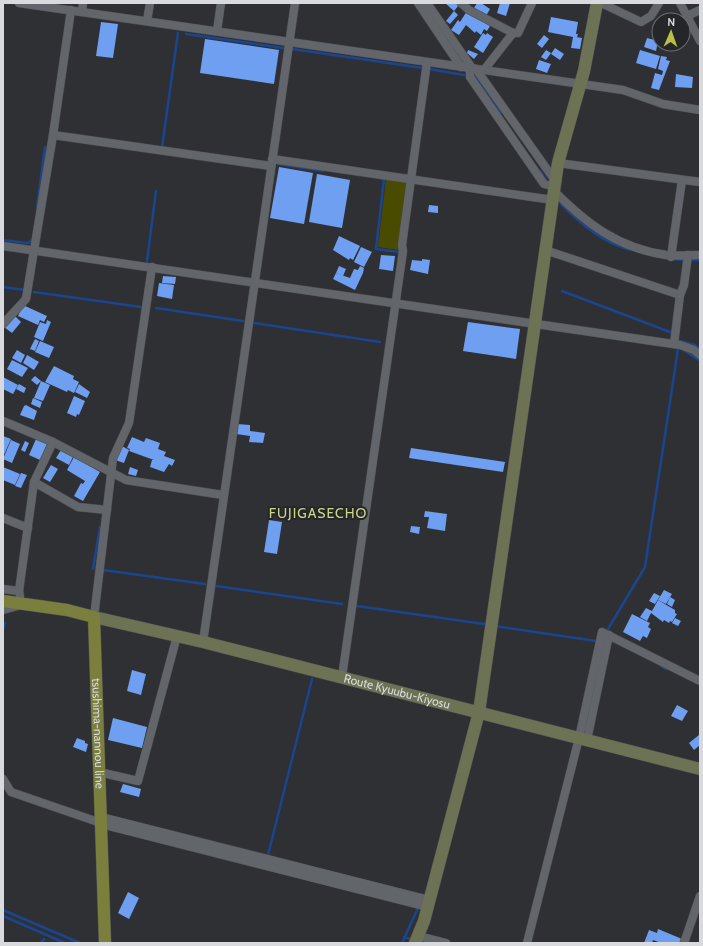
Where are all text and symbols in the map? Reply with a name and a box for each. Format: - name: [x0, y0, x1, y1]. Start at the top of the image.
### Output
- north arrow: [651, 12, 691, 52]
- text: N: [667, 15, 675, 29]
- district label: FUJIGASECHO: [269, 504, 367, 522]
- street label: Route Kyuubu-Kiyosu: [342, 670, 452, 712]
- street label: tsushima-nannou line: [89, 678, 108, 789]

